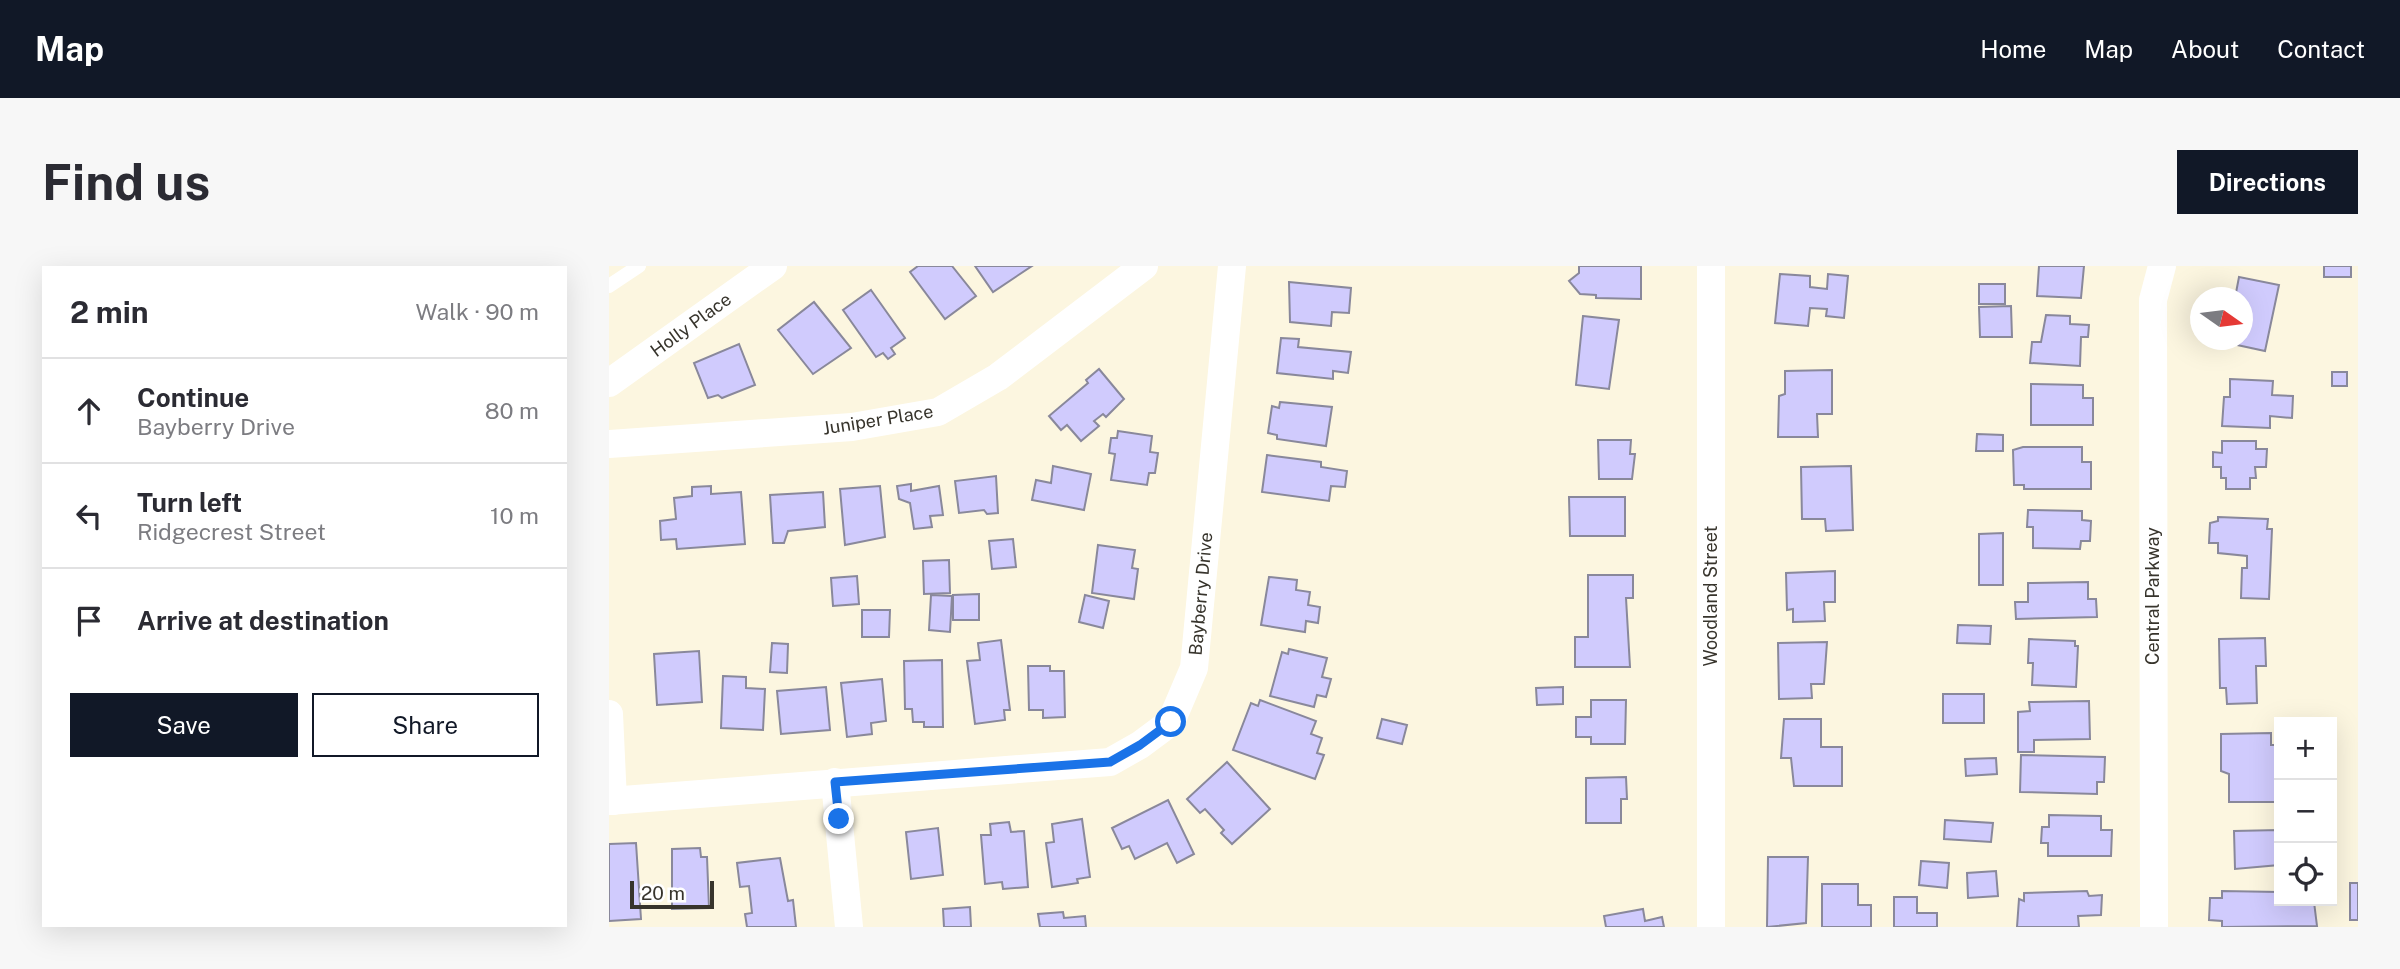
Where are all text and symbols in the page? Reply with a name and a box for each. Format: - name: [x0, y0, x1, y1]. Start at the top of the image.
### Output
- text: Map: [35, 30, 104, 68]
- text: Home: [1980, 35, 2046, 63]
- text: Map: [2084, 35, 2133, 63]
- text: About: [2171, 35, 2239, 63]
- text: Contact: [2277, 35, 2365, 63]
- button: Directions: [2177, 150, 2358, 214]
- text: Find us: [42, 153, 210, 211]
- north arrow: [2190, 287, 2253, 350]
- street label: Holly Place: [646, 288, 735, 361]
- text: 2 min: [70, 294, 149, 330]
- text: Walk · 90 m: [416, 298, 539, 325]
- text: Continue: [137, 382, 249, 413]
- icon: ahead: [70, 392, 108, 430]
- text: 80 m: [485, 397, 539, 424]
- street label: Juniper Place: [821, 400, 935, 439]
- text: Bayberry Drive: [137, 413, 295, 440]
- text: Turn left: [137, 487, 242, 518]
- icon: left: [70, 497, 108, 535]
- text: 10 m: [490, 502, 539, 529]
- text: Ridgecrest Street: [137, 518, 326, 545]
- street label: Woodland Street: [1700, 526, 1721, 666]
- street label: Central Parkway: [2142, 527, 2163, 665]
- street label: Bayberry Drive: [1185, 531, 1216, 656]
- icon: arrive: [70, 602, 108, 640]
- text: Arrive at destination: [137, 605, 389, 636]
- button: Save: [70, 693, 298, 757]
- button: Share: [312, 693, 539, 757]
- route start: [1155, 706, 1186, 737]
- map controls: [2274, 717, 2337, 906]
- button: +: [2274, 717, 2337, 780]
- button: −: [2274, 780, 2337, 843]
- route end: [823, 803, 854, 834]
- button: locate: [2274, 843, 2337, 906]
- scale bar: [630, 878, 714, 910]
- text: 20 m: [641, 882, 685, 904]

